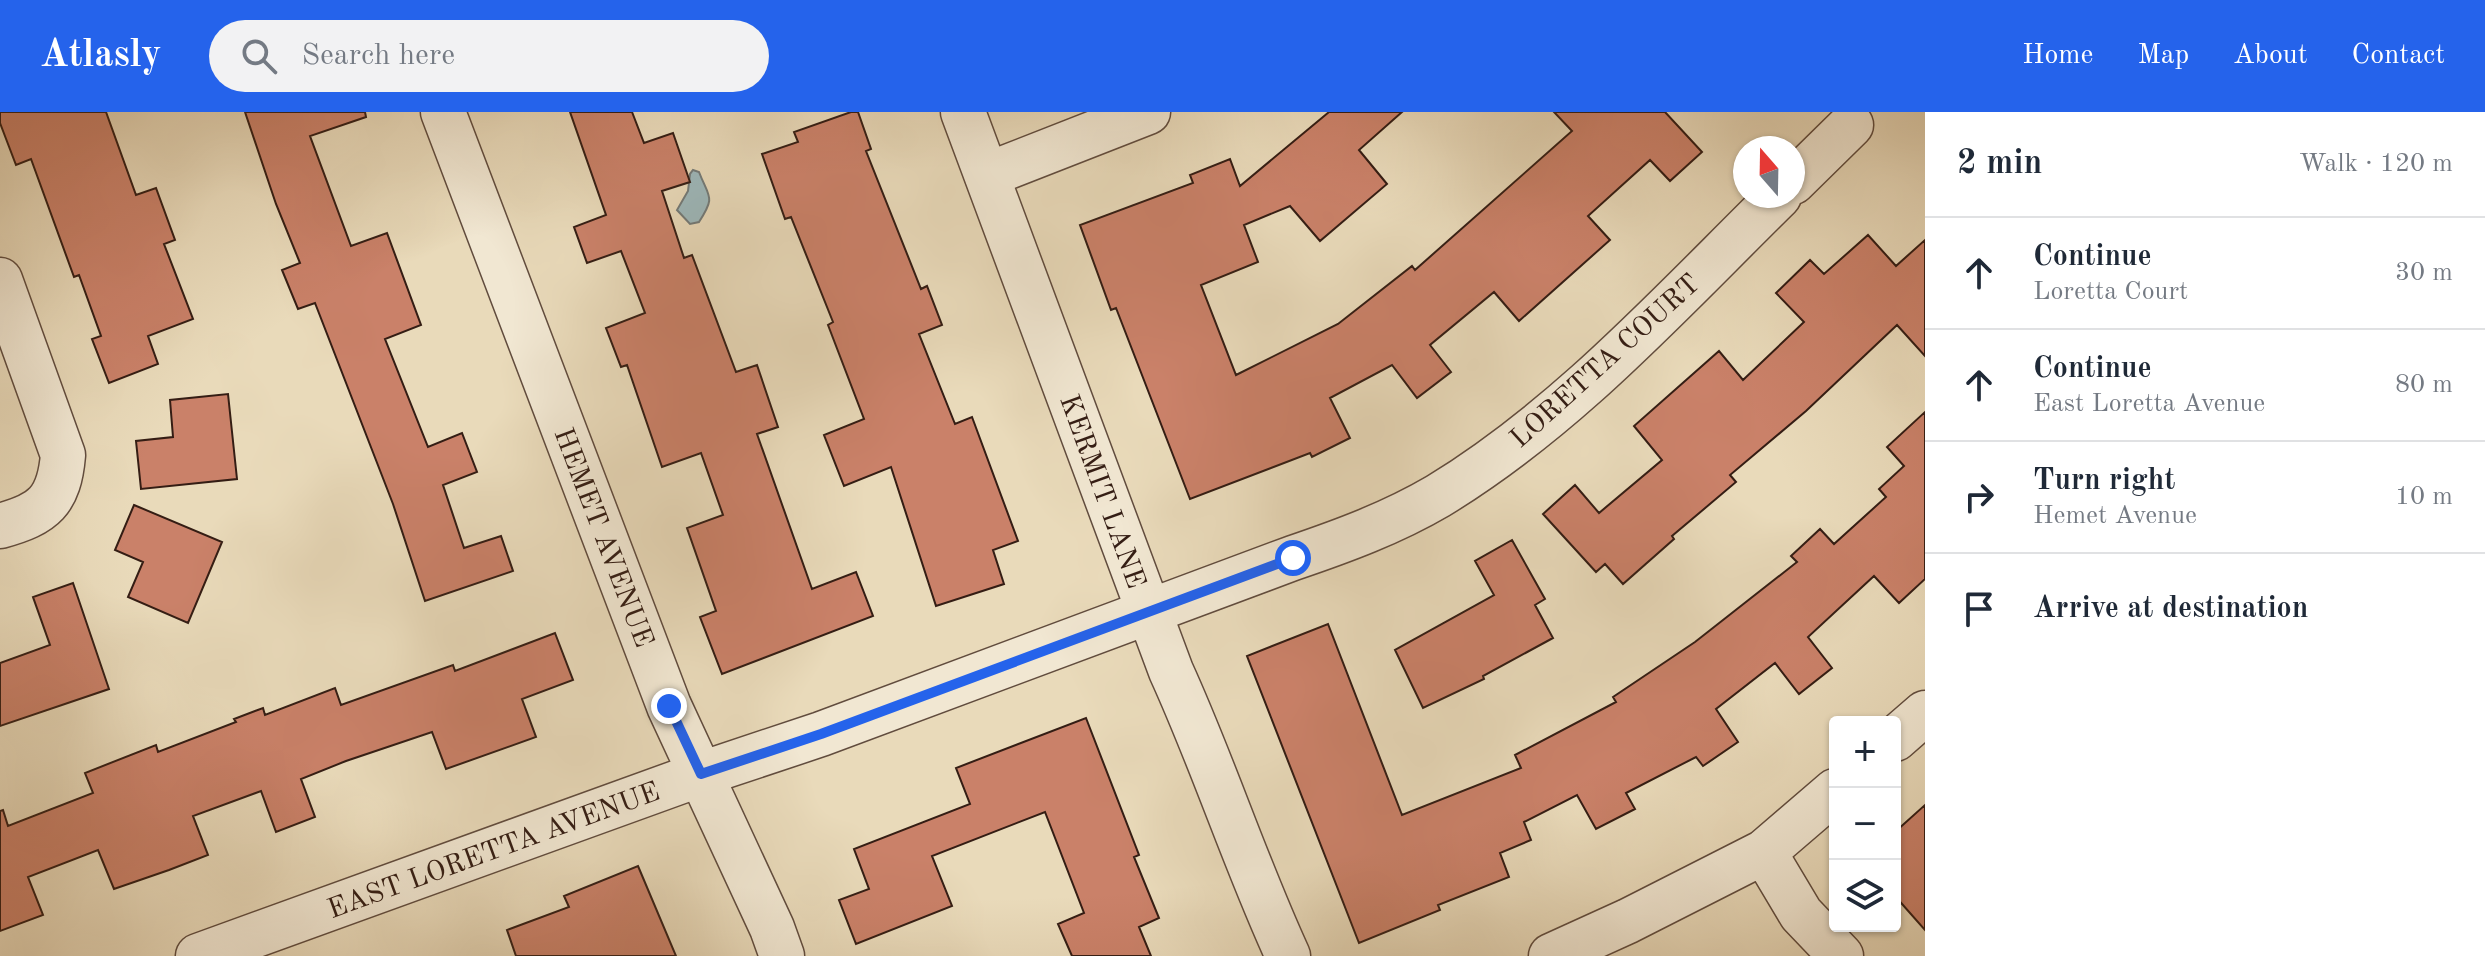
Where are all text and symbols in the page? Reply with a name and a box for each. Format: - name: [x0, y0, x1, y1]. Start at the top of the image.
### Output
- search box: [209, 20, 769, 92]
- icon: search: [237, 34, 281, 78]
- text: Atlasly: [40, 37, 161, 75]
- text: Search here: [301, 41, 455, 71]
- text: Home: [2022, 42, 2093, 70]
- text: Map: [2137, 42, 2189, 70]
- text: About: [2233, 42, 2308, 70]
- text: Contact: [2352, 42, 2445, 70]
- north arrow: [1733, 136, 1805, 208]
- text: 2 min: [1957, 147, 2042, 181]
- text: Walk · 120 m: [2299, 151, 2453, 177]
- text: Continue: [2033, 242, 2152, 272]
- icon: ahead: [1957, 251, 2001, 295]
- text: 30 m: [2395, 260, 2453, 286]
- street label: LORETTA COURT: [1506, 270, 1706, 454]
- text: Loretta Court: [2033, 279, 2188, 305]
- text: Continue: [2033, 354, 2152, 384]
- icon: ahead: [1957, 363, 2001, 407]
- text: 80 m: [2395, 372, 2453, 398]
- street label: KERMIT LANE: [1053, 391, 1149, 593]
- text: East Loretta Avenue: [2033, 391, 2265, 417]
- street label: HEMET AVENUE: [547, 425, 657, 652]
- text: Turn right: [2033, 466, 2175, 496]
- icon: right: [1957, 475, 2001, 519]
- text: 10 m: [2395, 484, 2453, 510]
- text: Hemet Avenue: [2033, 503, 2197, 529]
- route start: [1275, 540, 1311, 576]
- icon: arrive: [1957, 587, 2001, 631]
- text: Arrive at destination: [2033, 594, 2308, 624]
- route end: [651, 688, 687, 724]
- map controls: [1829, 716, 1901, 932]
- button: +: [1829, 716, 1901, 788]
- street label: EAST LORETTA AVENUE: [324, 779, 664, 925]
- button: −: [1829, 788, 1901, 860]
- button: layers: [1829, 860, 1901, 932]

